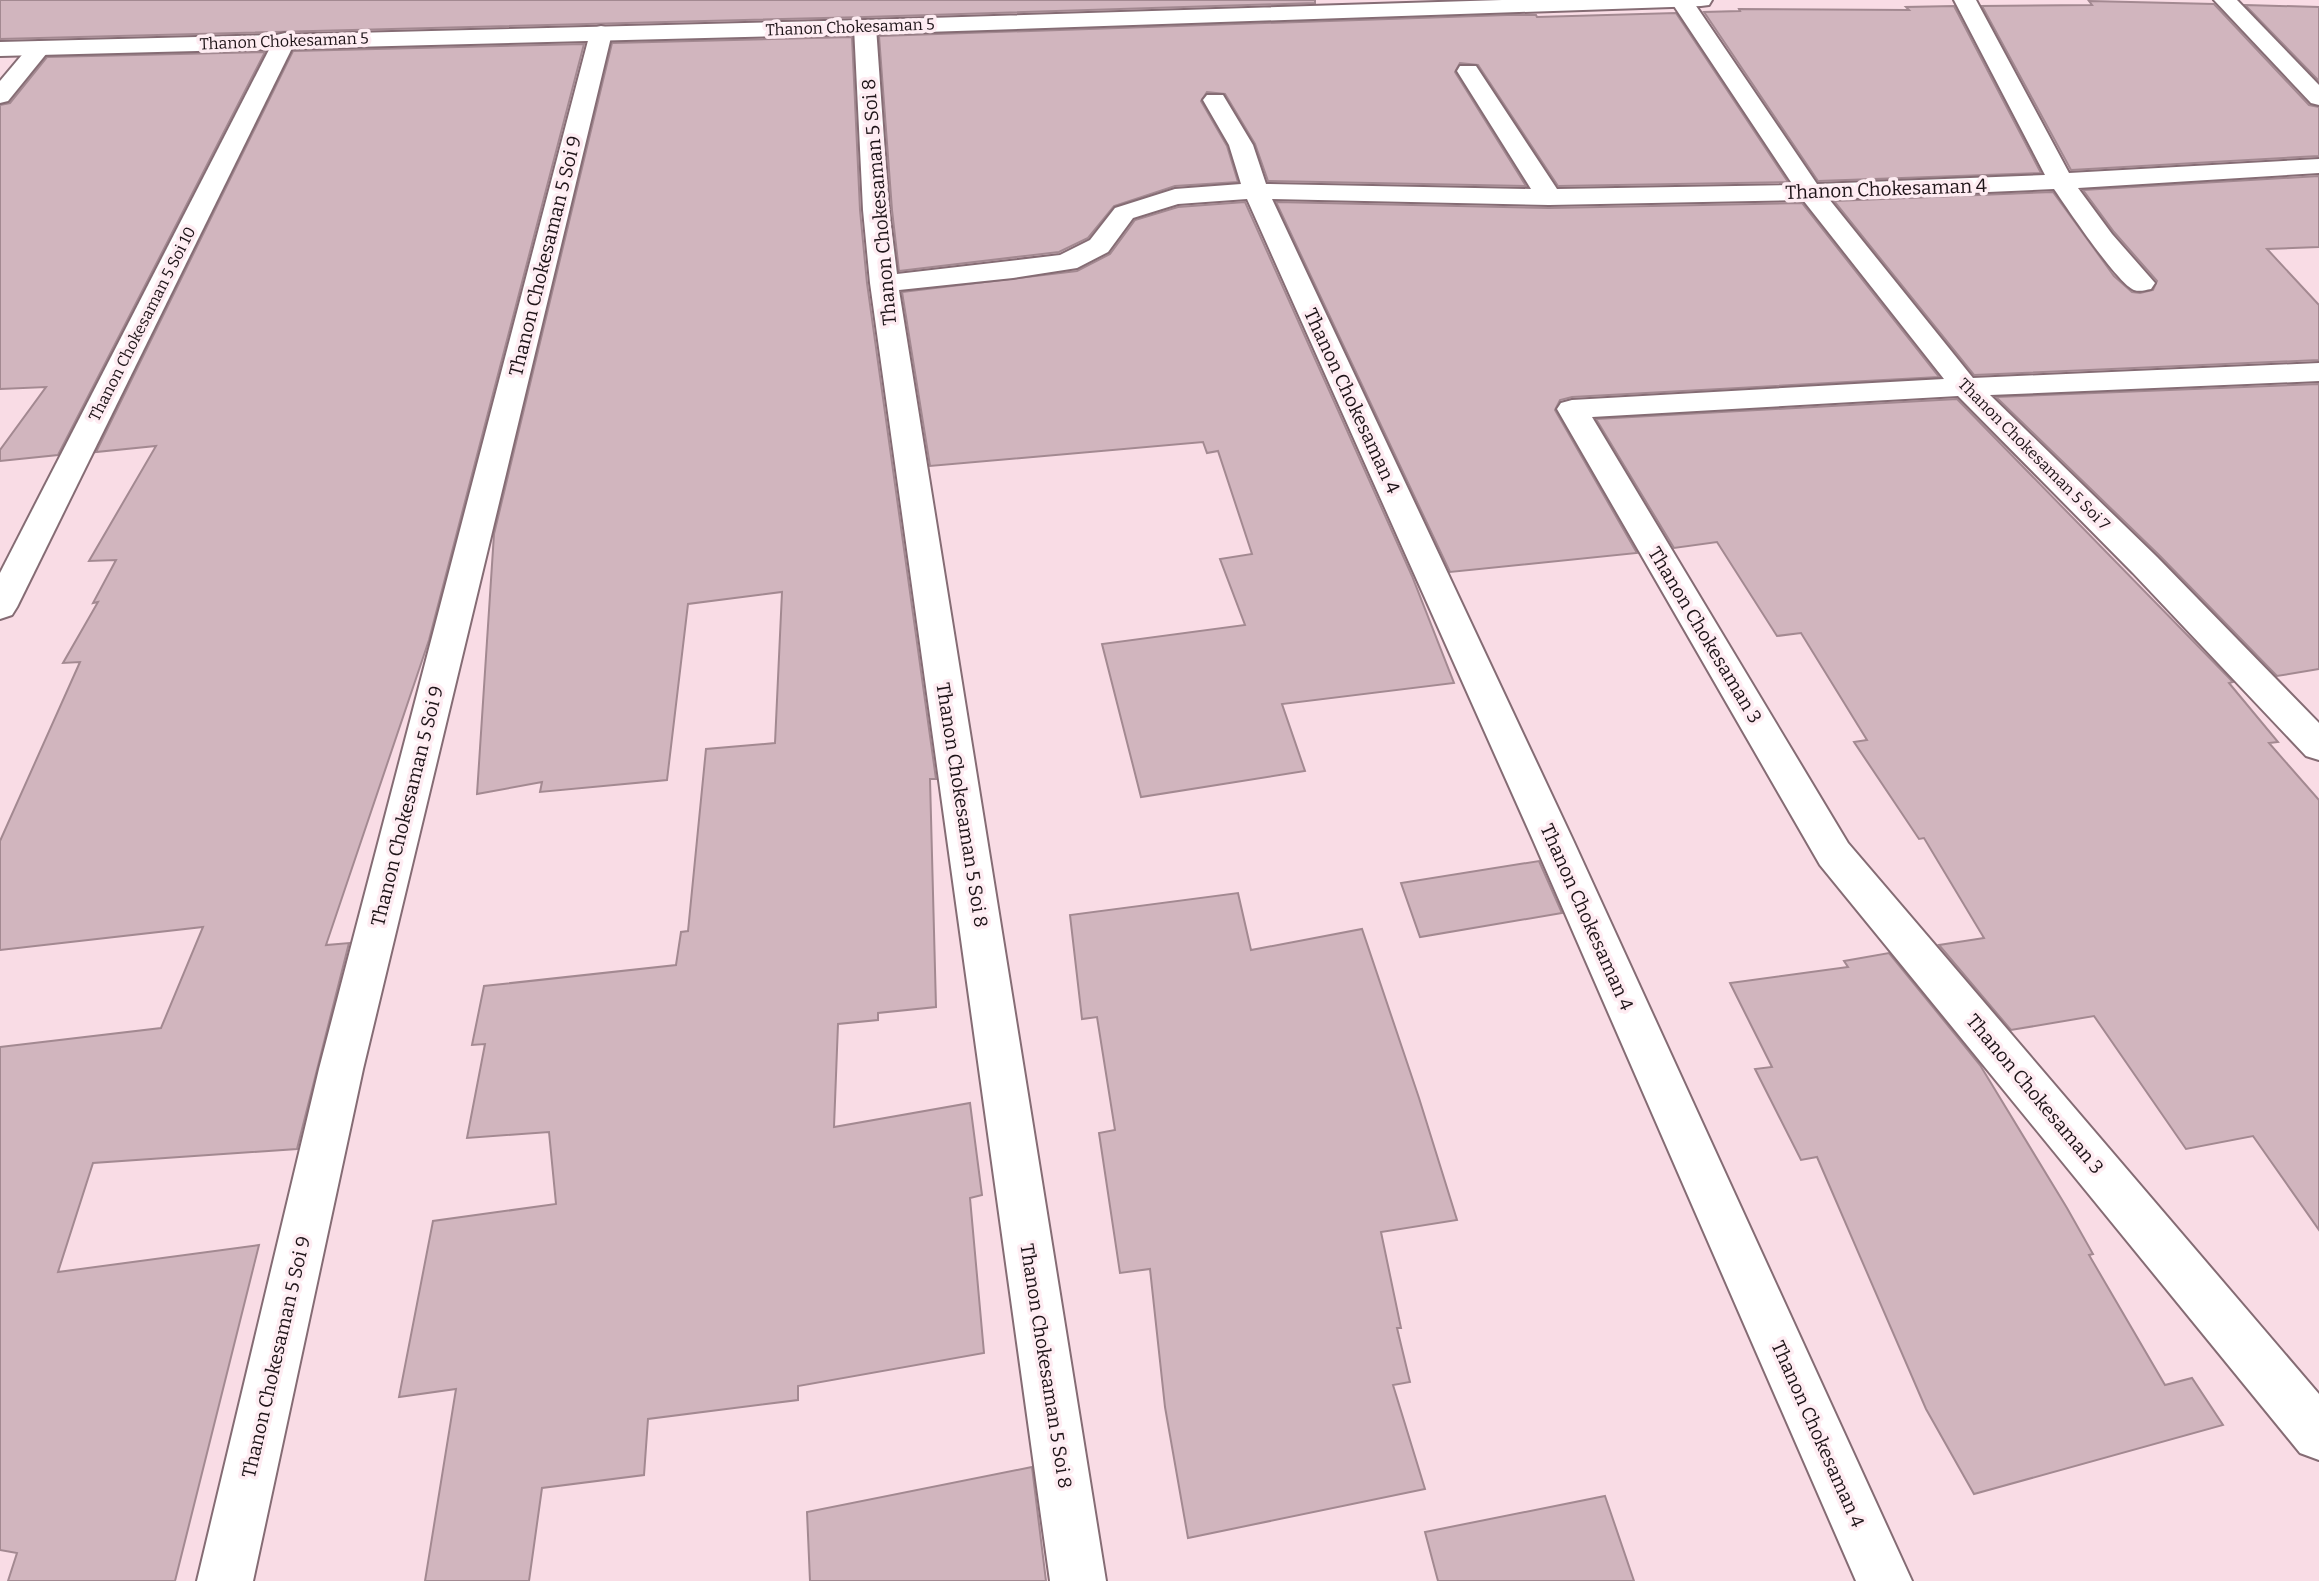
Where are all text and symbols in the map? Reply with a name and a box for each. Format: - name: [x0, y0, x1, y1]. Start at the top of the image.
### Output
- street label: Thanon Chokesaman 5: [765, 15, 935, 39]
- street label: Thanon Chokesaman 5: [199, 29, 369, 53]
- street label: Thanon Chokesaman 5 Soi 8: [857, 78, 901, 326]
- street label: Thanon Chokesaman 5 Soi 9: [504, 133, 586, 379]
- street label: Thanon Chokesaman 4: [1785, 174, 1987, 204]
- street label: Thanon Chokesaman 5 Soi 10: [85, 224, 199, 424]
- street label: Thanon Chokesaman 4: [1299, 305, 1405, 497]
- street label: Thanon Chokesaman 5 Soi 7: [1954, 374, 2114, 534]
- street label: Thanon Chokesaman 3: [1643, 543, 1767, 727]
- street label: Thanon Chokesaman 5 Soi 8: [931, 681, 993, 929]
- street label: Thanon Chokesaman 5 Soi 9: [366, 683, 448, 929]
- street label: Thanon Chokesaman 4: [1535, 820, 1639, 1014]
- street label: Thanon Chokesaman 3: [1961, 1009, 2109, 1179]
- street label: Thanon Chokesaman 5 Soi 9: [237, 1234, 315, 1480]
- street label: Thanon Chokesaman 5 Soi 8: [1015, 1242, 1077, 1490]
- street label: Thanon Chokesaman 4: [1766, 1337, 1870, 1531]

